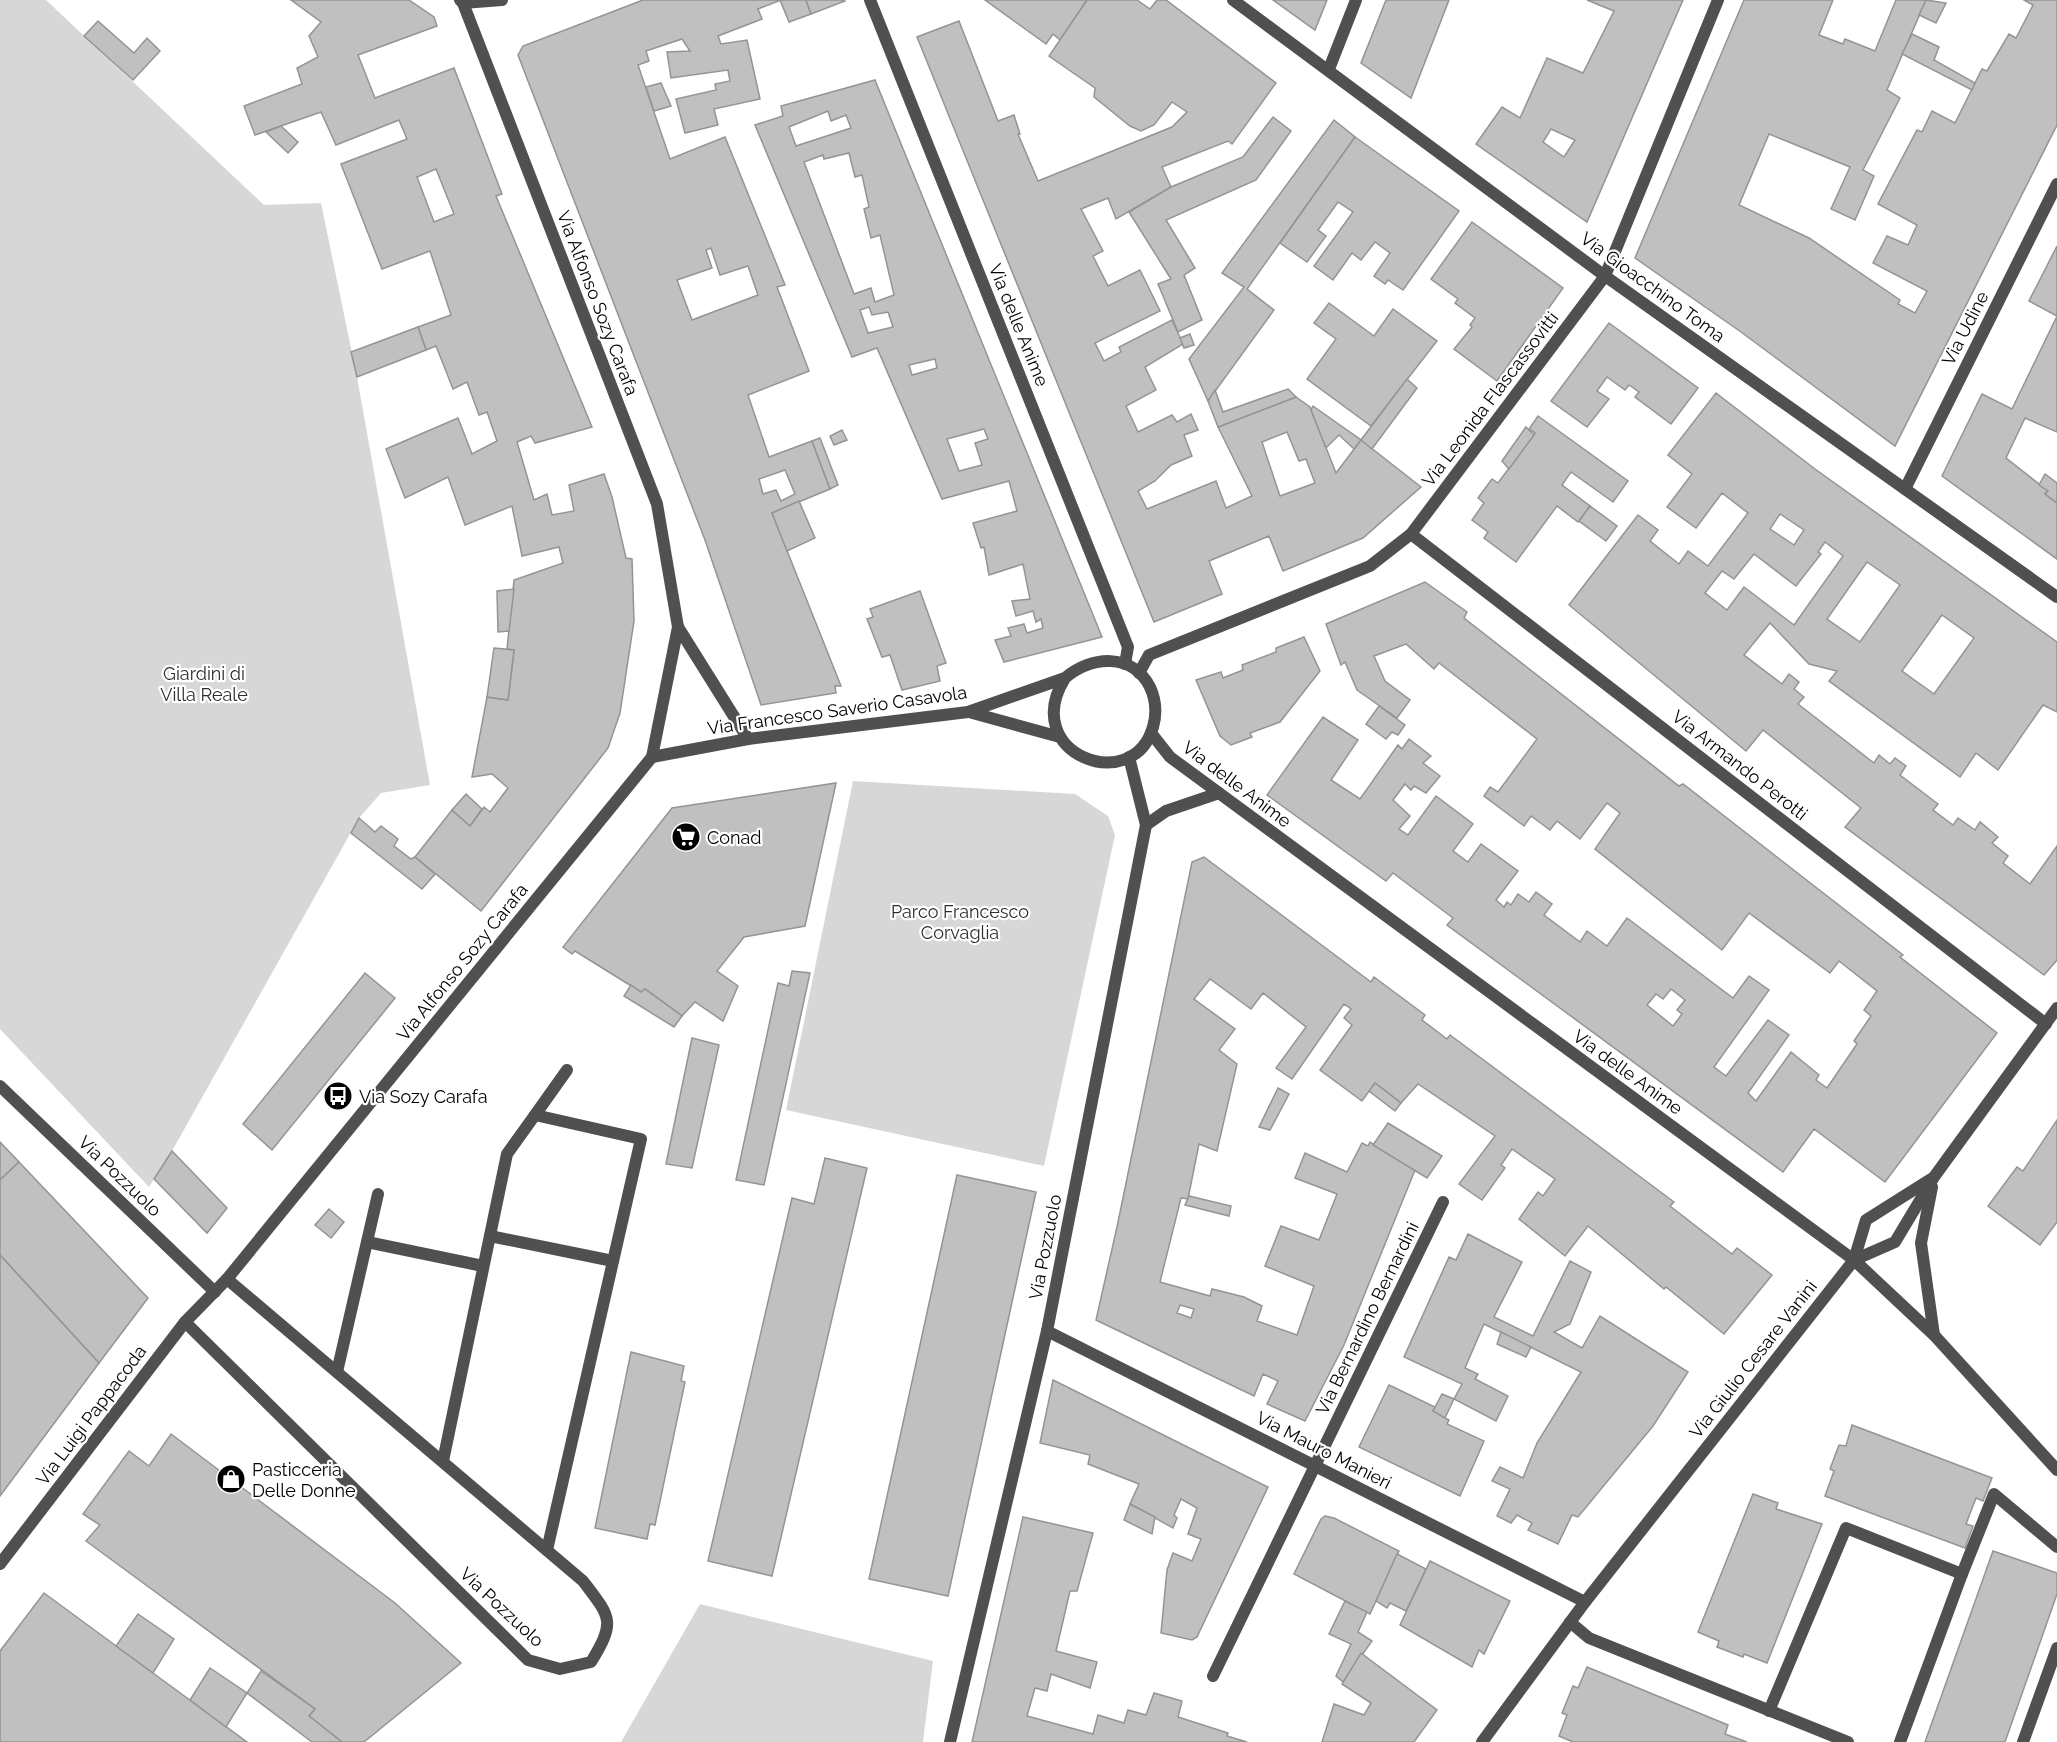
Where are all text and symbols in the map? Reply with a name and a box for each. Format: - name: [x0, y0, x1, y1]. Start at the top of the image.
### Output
- street label: Via Alfonso Sozy Carafa: [553, 208, 643, 398]
- street label: Via Gioacchino Toma: [1577, 228, 1729, 346]
- street label: Via delle Anime: [985, 261, 1053, 390]
- street label: Via Udine: [1937, 287, 1993, 368]
- street label: Via Leonida Flascassovitti: [1417, 308, 1563, 490]
- park label: Giardini di Villa Reale: [160, 663, 248, 705]
- street label: Via Francesco Saverio Casavola: [706, 681, 968, 739]
- street label: Via Armando Perotti: [1668, 706, 1812, 824]
- street label: Via delle Anime: [1179, 736, 1296, 832]
- supermarket icon: Conad: [670, 821, 702, 853]
- place label: Conad: [707, 827, 762, 848]
- street label: Via Alfonso Sozy Carafa: [392, 879, 532, 1045]
- park label: Parco Francesco Corvaglia: [891, 901, 1029, 943]
- street label: Via delle Anime: [1569, 1025, 1687, 1119]
- bus stop icon: Via Sozy Carafa: [322, 1080, 354, 1112]
- place label: Via Sozy Carafa: [359, 1086, 488, 1107]
- street label: Via Pozzuolo: [74, 1131, 166, 1221]
- street label: Via Pozzuolo: [1025, 1192, 1066, 1301]
- street label: Via Bernardino Bernardini: [1311, 1218, 1423, 1418]
- street label: Via Giulio Cesare Vanini: [1685, 1276, 1821, 1442]
- street label: Via Luigi Pappacoda: [32, 1341, 150, 1489]
- street label: Via Mauro Manieri: [1253, 1407, 1395, 1493]
- place label: Pasticceria Delle Donne: [252, 1459, 356, 1501]
- shop icon: Pasticceria Delle Donne: [215, 1463, 247, 1495]
- street label: Via Pozzuolo: [456, 1563, 548, 1651]

